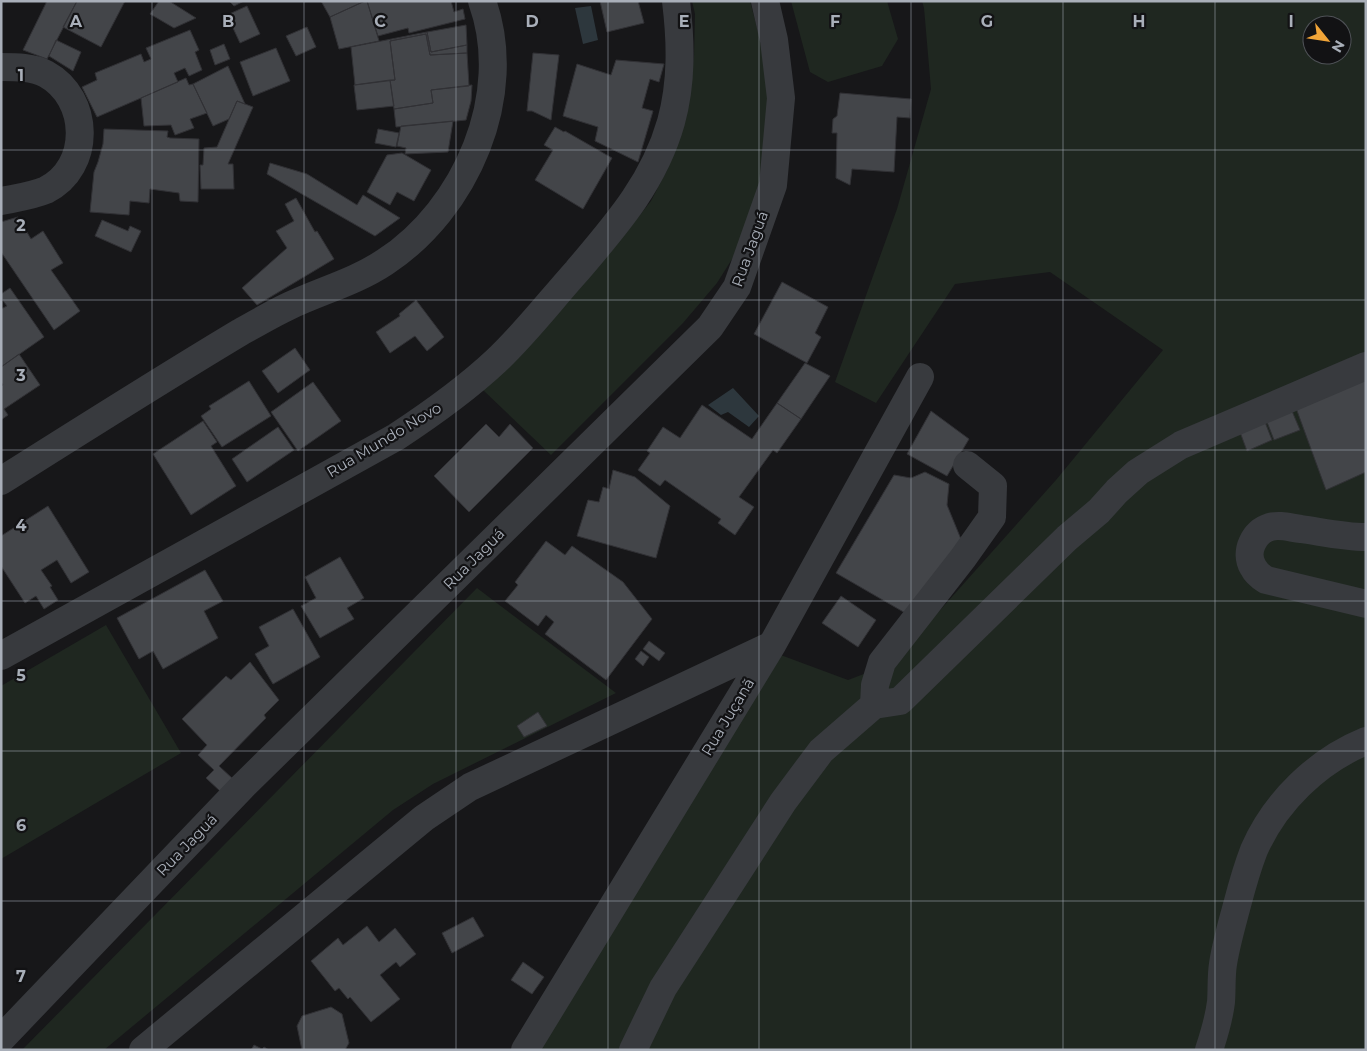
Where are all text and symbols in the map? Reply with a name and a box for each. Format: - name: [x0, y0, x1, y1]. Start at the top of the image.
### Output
- text: A: [69, 12, 83, 31]
- text: B: [222, 12, 234, 31]
- text: C: [374, 12, 386, 31]
- text: D: [525, 12, 539, 31]
- text: E: [679, 12, 689, 31]
- text: F: [830, 12, 840, 31]
- text: G: [981, 12, 993, 31]
- text: H: [1133, 12, 1145, 31]
- text: I: [1288, 12, 1294, 31]
- north arrow: [1302, 15, 1352, 65]
- text: N: [1328, 37, 1349, 56]
- text: 1: [18, 66, 24, 85]
- street label: Rua Jaguá: [727, 208, 772, 289]
- text: 2: [16, 216, 26, 235]
- text: 3: [15, 366, 26, 385]
- street label: Rua Mundo Novo: [323, 398, 445, 481]
- text: 4: [15, 516, 27, 535]
- street label: Rua Jaguá: [439, 524, 508, 593]
- text: 5: [16, 666, 26, 685]
- street label: Rua Juçanã: [697, 674, 758, 759]
- street label: Rua Jaguá: [152, 810, 221, 880]
- text: 6: [16, 816, 26, 835]
- text: 7: [16, 967, 26, 986]

